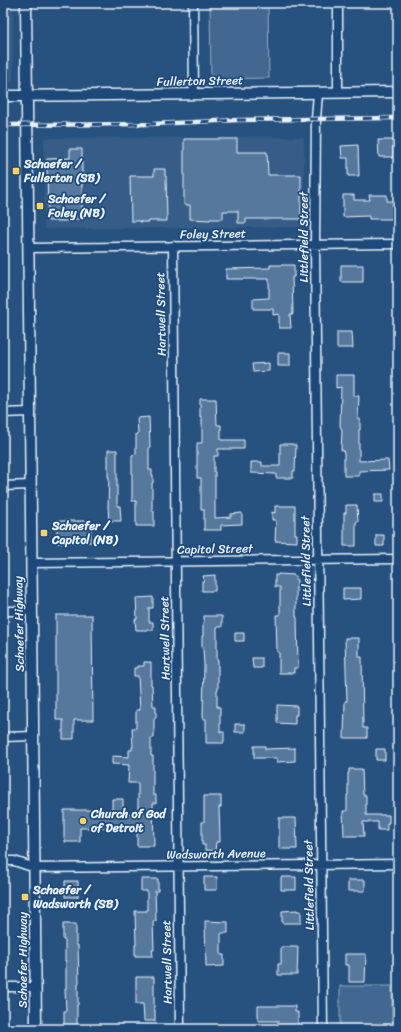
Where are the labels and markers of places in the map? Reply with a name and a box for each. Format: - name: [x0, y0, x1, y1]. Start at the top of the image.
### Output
- place label: Schaefer / Fullerton (SB): [23, 153, 100, 189]
- marker: Schaefer / Fullerton (SB): [11, 166, 21, 176]
- place label: Schaefer / Foley (NB): [47, 188, 107, 224]
- marker: Schaefer / Foley (NB): [35, 201, 45, 211]
- place label: Schaefer / Capitol (NB): [51, 515, 118, 551]
- marker: Schaefer / Capitol (NB): [39, 528, 49, 538]
- place label: Church of God of Detroit: [90, 803, 167, 839]
- marker: Church of God of Detroit: [78, 816, 88, 826]
- place label: Schaefer / Wadsworth (SB): [32, 879, 119, 915]
- marker: Schaefer / Wadsworth (SB): [20, 892, 30, 902]

